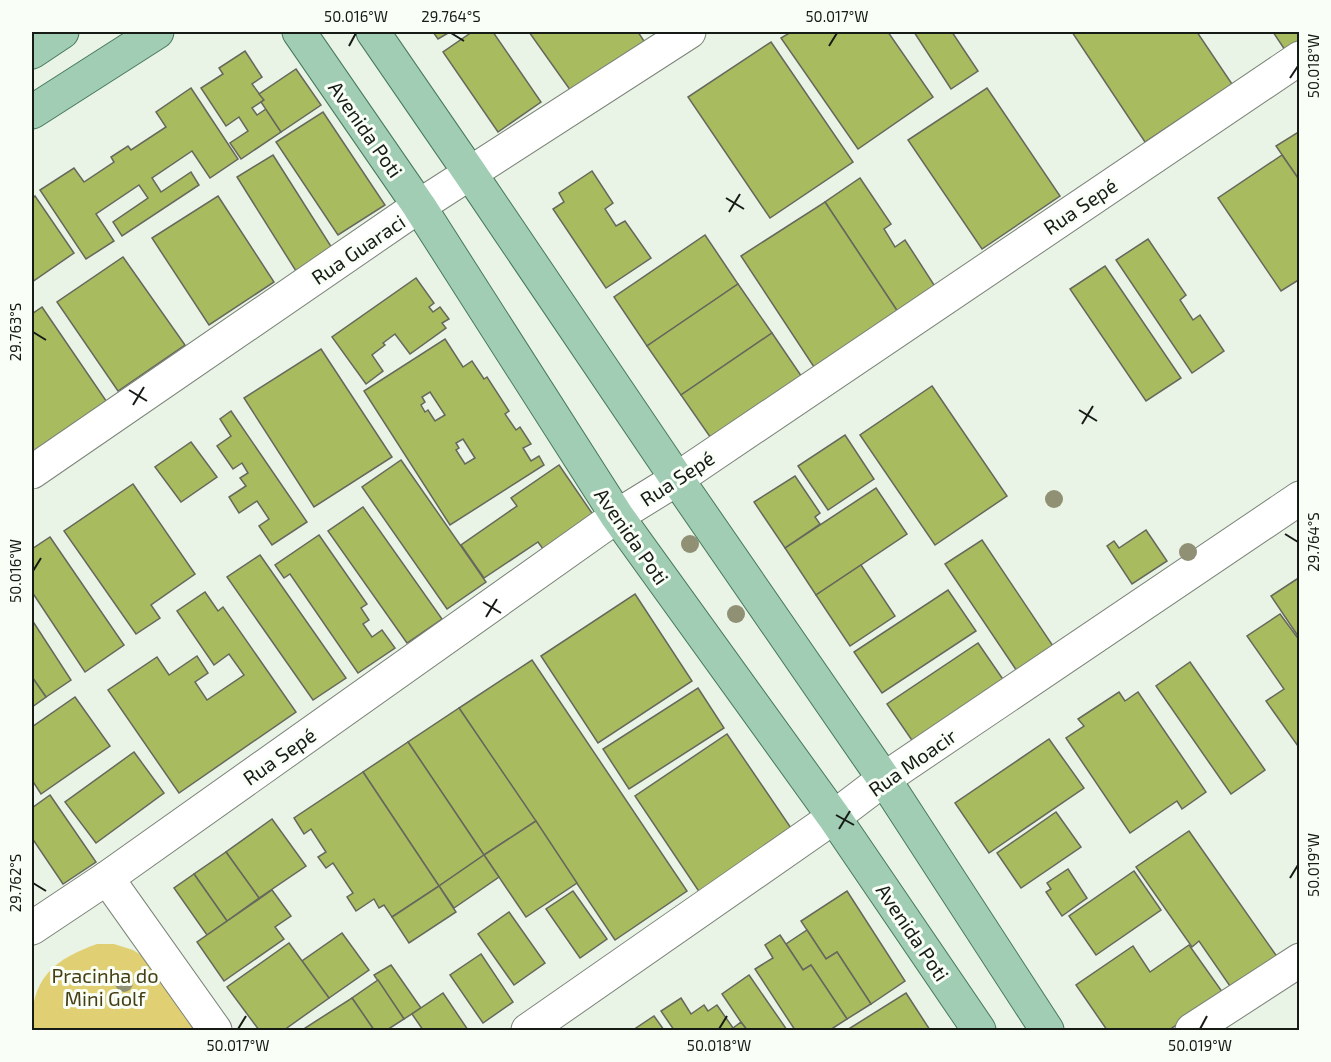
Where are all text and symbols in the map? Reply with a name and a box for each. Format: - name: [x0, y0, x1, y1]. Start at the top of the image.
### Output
- text: 50.016°W: [324, 7, 388, 25]
- text: 29.764°S: [421, 7, 481, 25]
- text: 50.017°W: [806, 7, 868, 25]
- text: 50.018°W: [1304, 34, 1322, 98]
- street label: Avenida Poti: [324, 76, 408, 182]
- street label: Rua Sepé: [1039, 173, 1121, 239]
- street label: Rua Guaraci: [307, 209, 409, 289]
- text: 29.763°S: [6, 303, 24, 361]
- street label: Rua Sepé: [635, 445, 719, 511]
- street label: Avenida Poti: [590, 483, 674, 589]
- text: 29.764°S: [1304, 512, 1322, 572]
- text: 50.016°W: [6, 539, 24, 603]
- street label: Rua Sepé: [238, 722, 320, 790]
- street label: Rua Moacir: [863, 723, 961, 801]
- text: 50.019°W: [1304, 833, 1322, 897]
- text: 29.762°S: [6, 854, 24, 912]
- street label: Avenida Poti: [872, 879, 954, 985]
- park label: Pracinha do Mini Golf: [51, 963, 159, 1010]
- text: 50.017°W: [207, 1036, 269, 1054]
- text: 50.018°W: [687, 1036, 751, 1054]
- text: 50.019°W: [1168, 1036, 1232, 1054]

